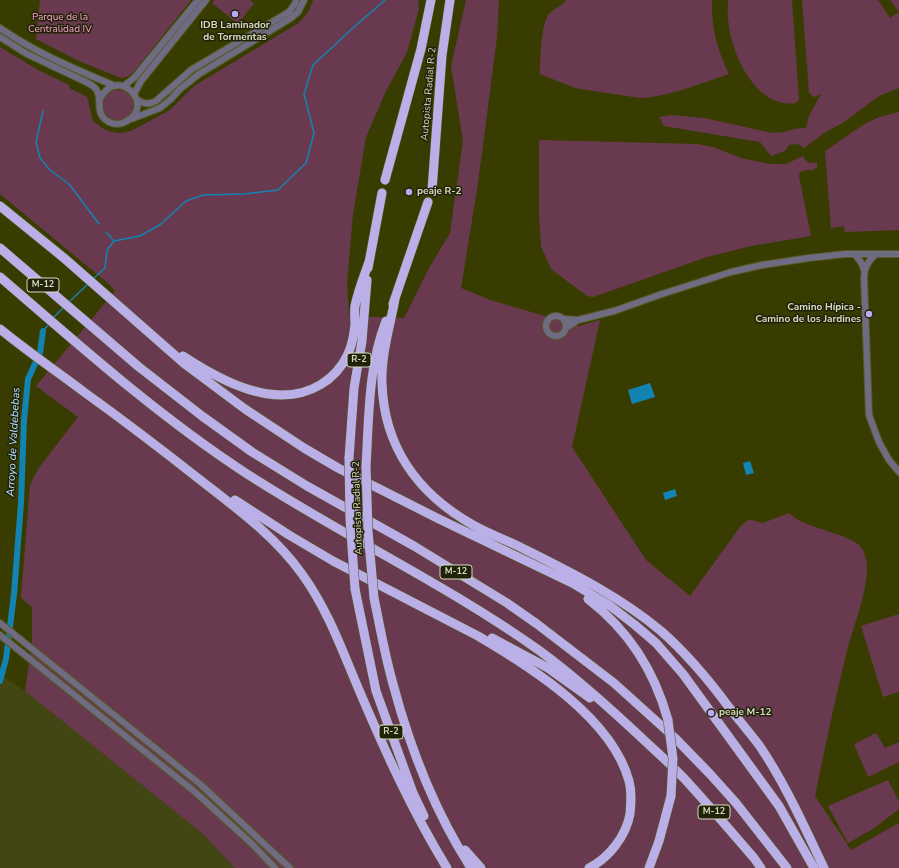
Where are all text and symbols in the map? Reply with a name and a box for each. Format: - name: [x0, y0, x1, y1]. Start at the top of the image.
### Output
- marker: IDB Laminador de Tormentas: [230, 9, 240, 19]
- park label: Parque de la Centralidad IV: [28, 12, 92, 36]
- place label: IDB Laminador de Tormentas: [200, 20, 270, 44]
- street label: Autopista Radial R-2: [419, 47, 439, 141]
- place label: peaje R-2: [417, 186, 462, 198]
- marker: peaje R-2: [404, 187, 414, 197]
- road number: M-12: [27, 278, 59, 292]
- place label: Camino Hípica - Camino de los Jardines: [755, 302, 861, 326]
- marker: Camino Hípica - Camino de los Jardines: [864, 309, 874, 319]
- road number: R-2: [347, 353, 371, 367]
- water label: Arroyo de Valdebebas: [5, 387, 23, 497]
- street label: Autopista Radial R-2: [350, 461, 366, 555]
- road number: M-12: [440, 565, 472, 579]
- place label: peaje M-12: [719, 707, 772, 719]
- marker: peaje M-12: [706, 708, 716, 718]
- road number: R-2: [379, 725, 403, 739]
- road number: M-12: [698, 805, 730, 819]

